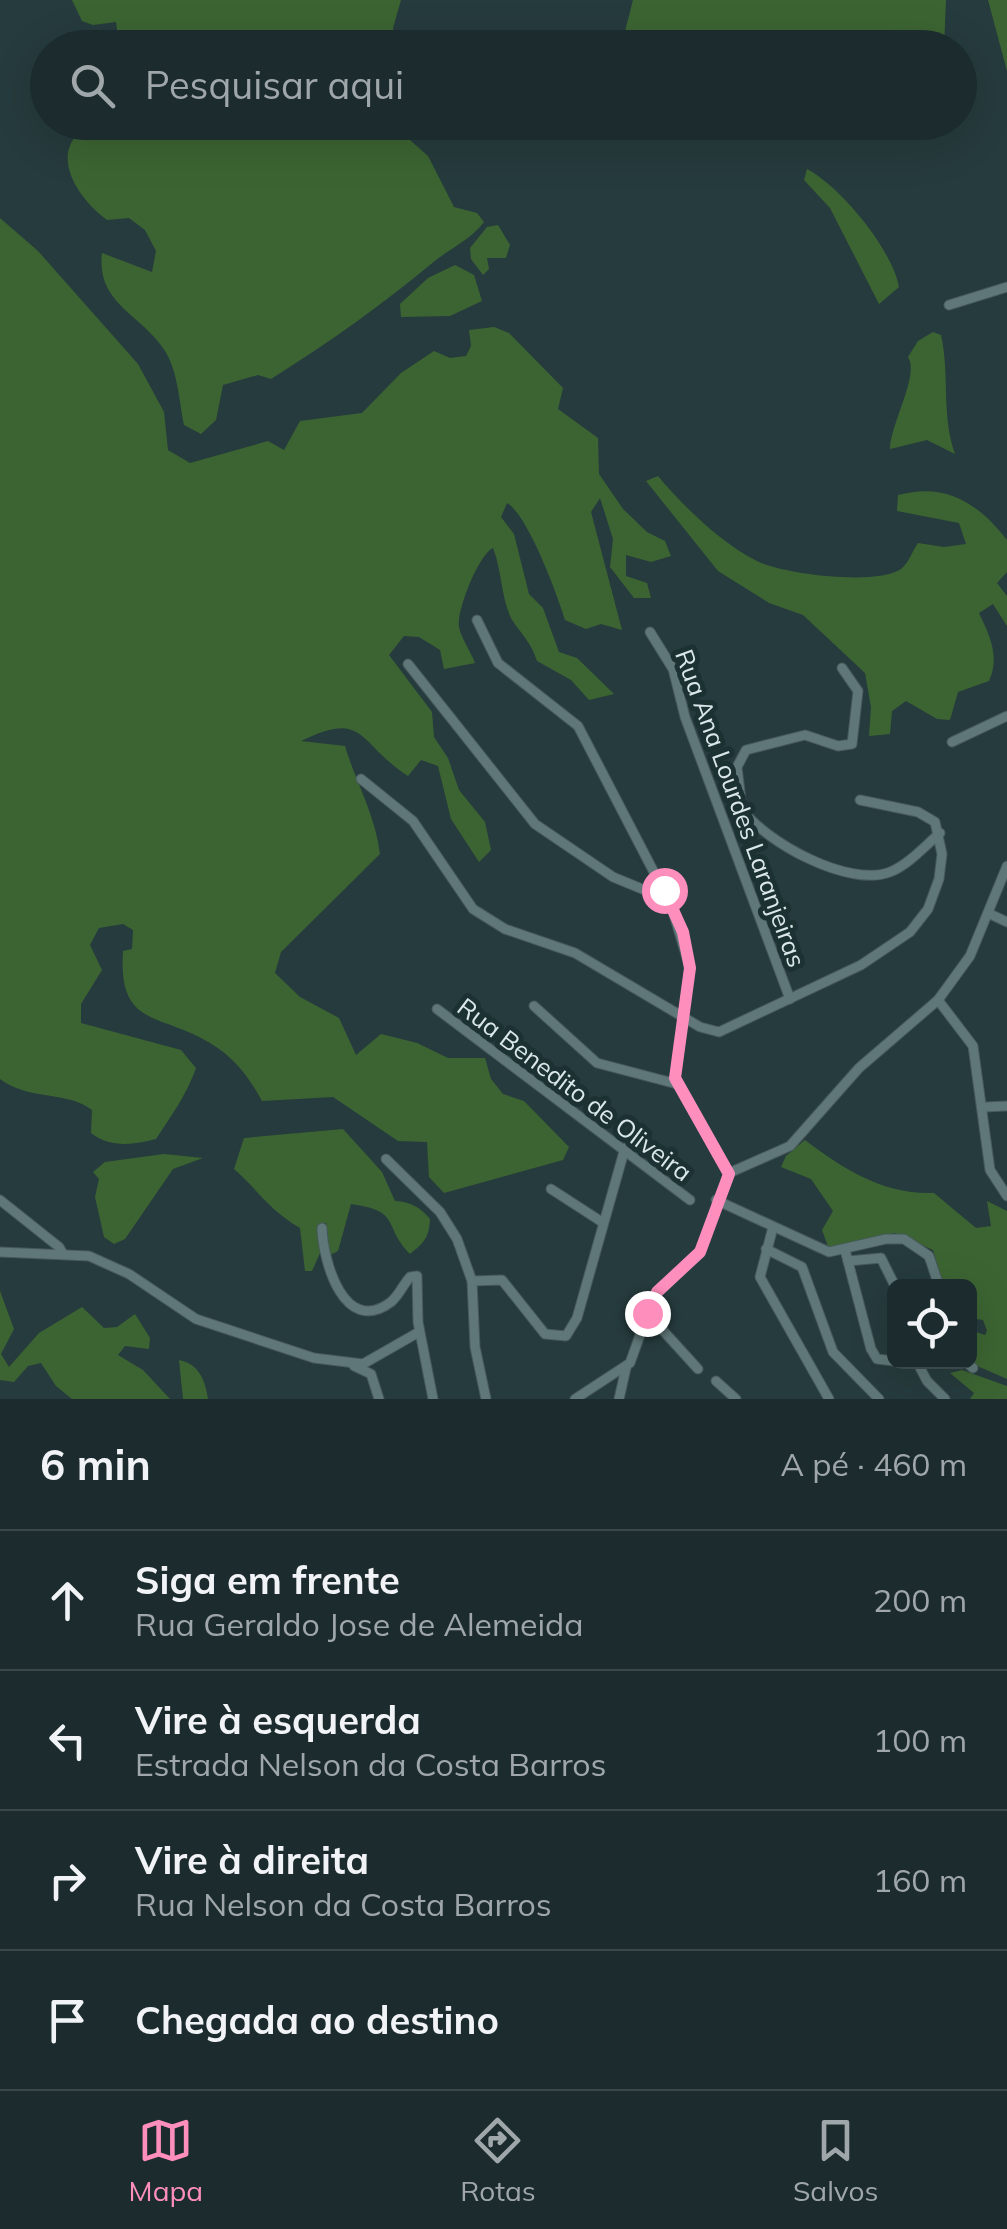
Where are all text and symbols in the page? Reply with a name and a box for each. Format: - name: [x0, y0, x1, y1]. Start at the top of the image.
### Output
- search box: [30, 30, 977, 140]
- icon: search: [65, 58, 120, 113]
- text: Pesquisar aqui: [145, 61, 404, 109]
- street label: Rua Ana Lourdes Laranjeiras: [669, 645, 813, 971]
- route start: [642, 868, 688, 914]
- street label: Rua Benedito de Oliveira: [452, 991, 698, 1187]
- map controls: [887, 1279, 977, 1369]
- button: locate: [887, 1279, 977, 1369]
- route end: [625, 1291, 671, 1337]
- text: 6 min: [40, 1438, 151, 1491]
- text: A pé · 460 m: [780, 1444, 967, 1484]
- text: Siga em frente: [135, 1556, 400, 1604]
- icon: ahead: [40, 1573, 95, 1628]
- text: 200 m: [873, 1580, 967, 1620]
- text: Rua Geraldo Jose de Alemeida: [135, 1604, 584, 1644]
- text: Vire à esquerda: [135, 1696, 421, 1744]
- icon: left: [40, 1713, 95, 1768]
- text: 100 m: [873, 1720, 967, 1760]
- text: Estrada Nelson da Costa Barros: [135, 1744, 606, 1784]
- text: Vire à direita: [135, 1836, 369, 1884]
- icon: right: [40, 1853, 95, 1908]
- text: 160 m: [873, 1860, 967, 1900]
- text: Rua Nelson da Costa Barros: [135, 1884, 552, 1924]
- icon: arrive: [40, 1993, 95, 2048]
- text: Chegada ao destino: [135, 1996, 499, 2044]
- tab: Mapa: [129, 2113, 203, 2208]
- tab: Rotas: [460, 2113, 536, 2208]
- tab: Salvos: [793, 2113, 878, 2208]

